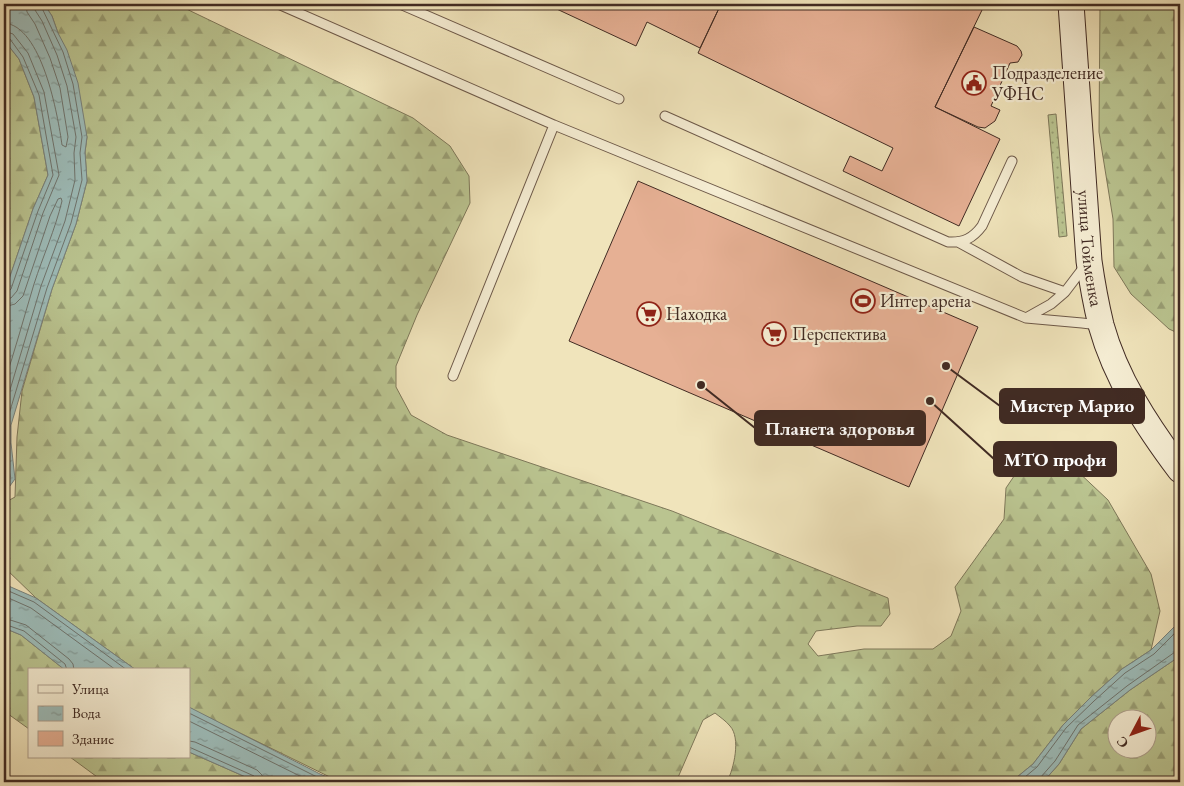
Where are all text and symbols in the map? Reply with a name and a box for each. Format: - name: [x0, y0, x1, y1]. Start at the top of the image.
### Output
- place label: Подразделение УФНС: [991, 61, 1103, 105]
- public building icon: Подразделение УФНС: [961, 70, 987, 96]
- street label: улица Тойменка: [1073, 189, 1109, 309]
- sports icon: Интер арена: [850, 288, 876, 314]
- place label: Интер арена: [880, 289, 972, 312]
- supermarket icon: Находка: [636, 301, 662, 327]
- place label: Находка: [666, 302, 728, 325]
- supermarket icon: Перспектива: [761, 321, 787, 347]
- place label: Перспектива: [792, 322, 888, 345]
- callout: Мистер Марио: [1000, 389, 1144, 423]
- text: Мистер Марио: [1010, 393, 1135, 418]
- callout: Планета здоровья: [755, 411, 925, 445]
- text: Планета здоровья: [765, 416, 915, 441]
- callout: МТО профи: [994, 442, 1116, 476]
- text: МТО профи: [1004, 447, 1106, 472]
- legend: [28, 668, 190, 758]
- text: Улица: [71, 679, 109, 698]
- text: Вода: [72, 703, 101, 722]
- north arrow: [1106, 708, 1156, 758]
- text: Здание: [72, 729, 114, 748]
- text: С: [1112, 733, 1132, 752]

